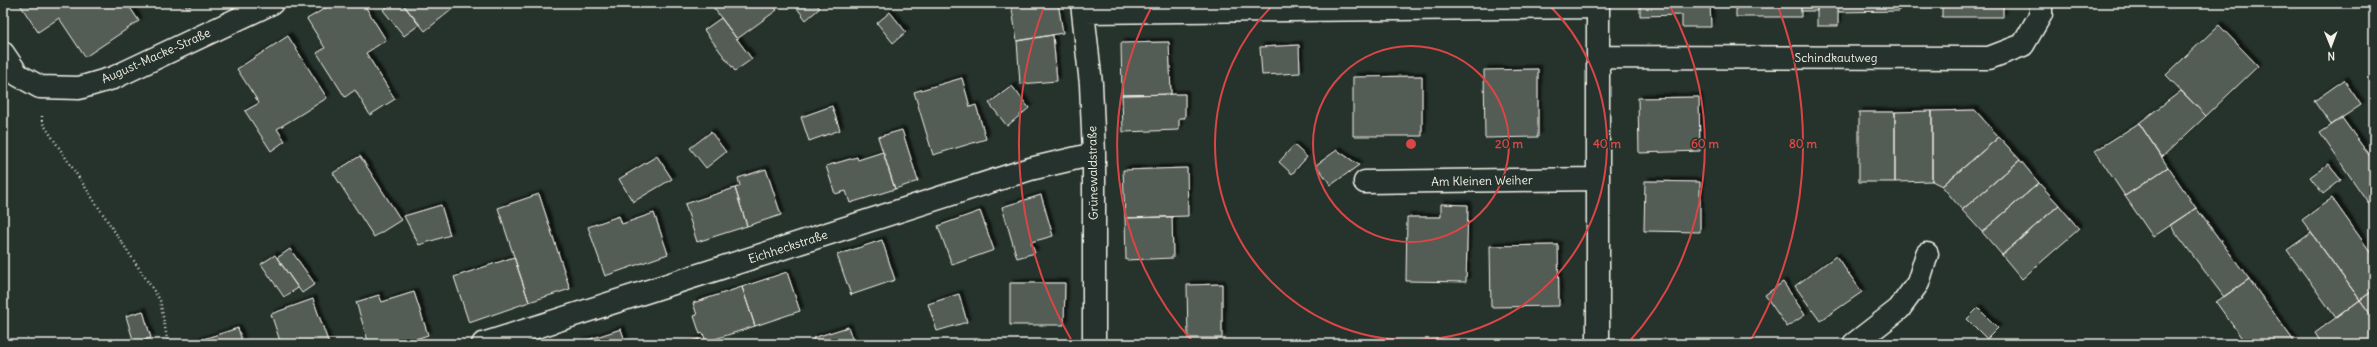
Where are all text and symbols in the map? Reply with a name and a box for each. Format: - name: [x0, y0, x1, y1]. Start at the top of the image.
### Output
- street label: August-Macke-Straße: [99, 25, 213, 86]
- north arrow: [2311, 26, 2351, 66]
- text: N: [2327, 49, 2335, 63]
- street label: Schindkautweg: [1795, 50, 1877, 65]
- street label: Grünewaldstraße: [1084, 126, 1101, 220]
- text: 20 m: [1495, 136, 1523, 151]
- text: 40 m: [1593, 136, 1622, 151]
- text: 60 m: [1691, 136, 1720, 151]
- text: 80 m: [1789, 136, 1818, 151]
- centre of rings: [1404, 137, 1418, 151]
- street label: Am Kleinen Weiher: [1431, 172, 1533, 189]
- street label: Eichheckstraße: [746, 227, 829, 266]

